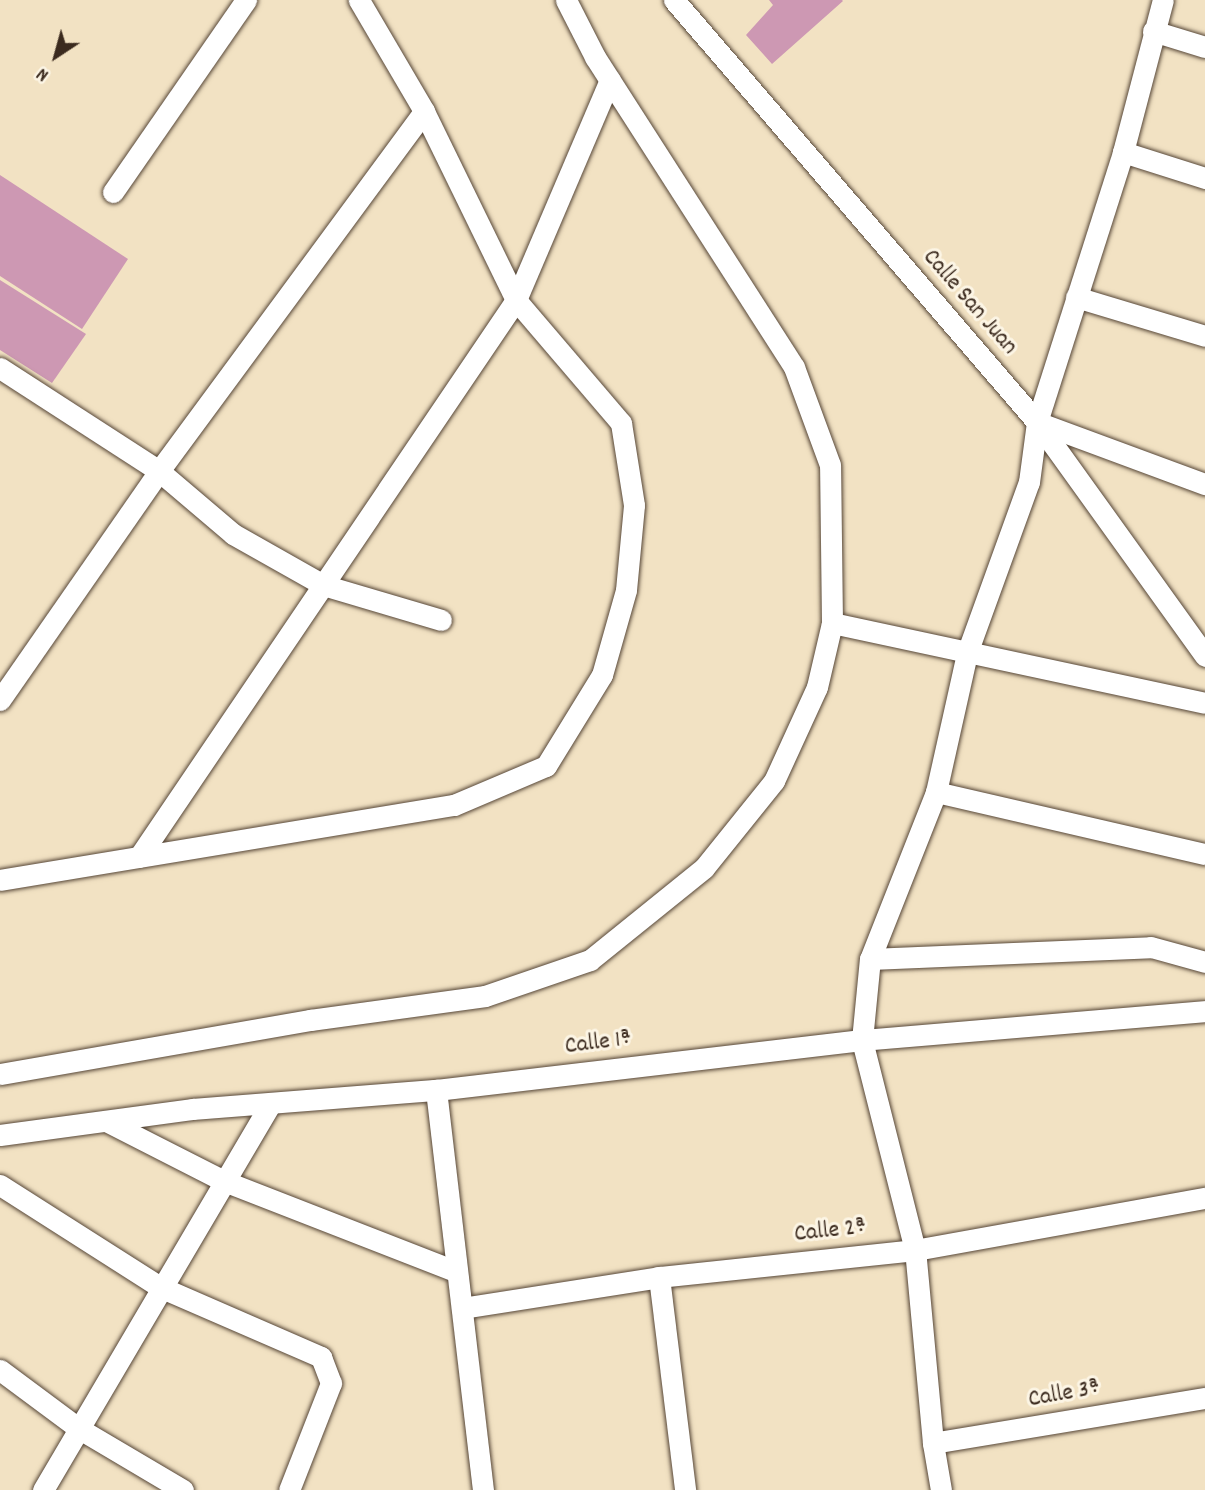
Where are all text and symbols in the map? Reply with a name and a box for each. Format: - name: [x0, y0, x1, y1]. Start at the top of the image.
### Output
- north arrow: [21, 21, 91, 91]
- text: N: [32, 60, 55, 87]
- street label: Calle San Juan: [915, 244, 1023, 362]
- street label: Calle 1ª: [563, 1026, 635, 1062]
- street label: Calle 2ª: [793, 1214, 869, 1250]
- street label: Calle 3ª: [1026, 1374, 1104, 1416]

